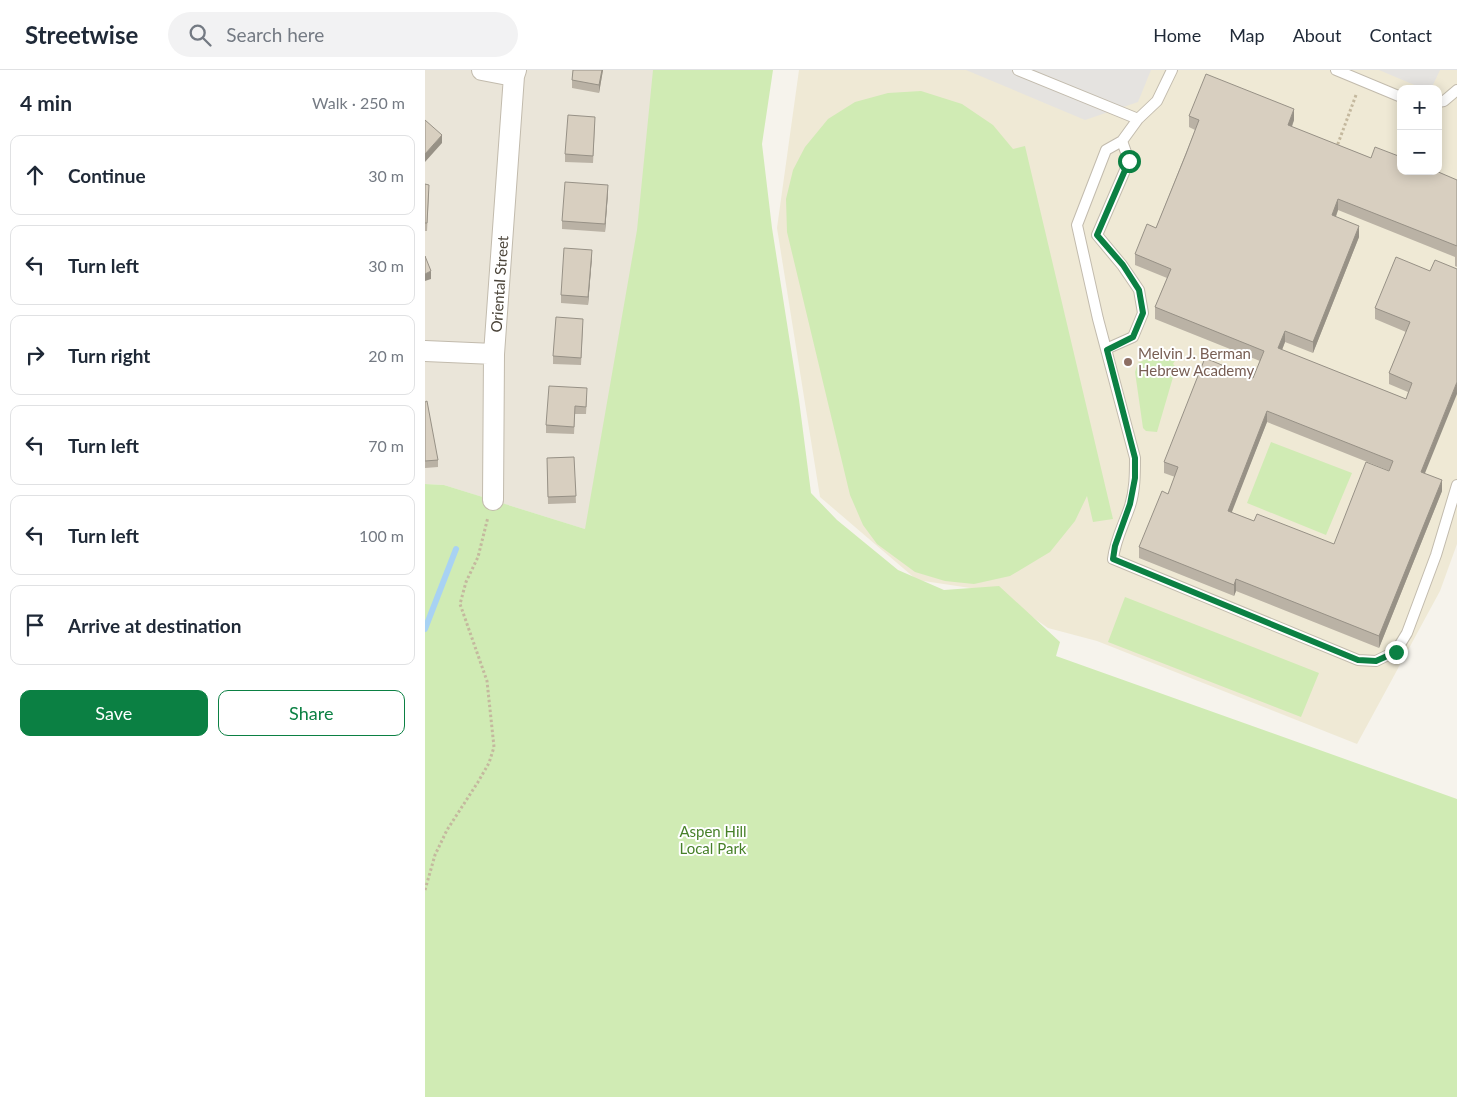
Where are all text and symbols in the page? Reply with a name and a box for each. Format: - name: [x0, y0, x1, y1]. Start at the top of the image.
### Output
- search box: [168, 12, 518, 57]
- text: Streetwise: [25, 20, 138, 49]
- icon: search: [186, 21, 214, 49]
- text: Search here: [226, 23, 324, 46]
- text: Home: [1153, 24, 1201, 46]
- text: Map: [1229, 24, 1265, 46]
- text: About: [1293, 24, 1342, 46]
- text: Contact: [1370, 24, 1432, 46]
- map controls: [1397, 85, 1442, 175]
- button: +: [1397, 85, 1442, 130]
- text: 4 min: [20, 90, 72, 115]
- text: Walk · 250 m: [312, 93, 405, 112]
- button: −: [1397, 130, 1442, 175]
- route start: [1118, 150, 1141, 173]
- icon: ahead: [21, 161, 49, 189]
- text: Continue: [68, 164, 146, 187]
- text: 30 m: [368, 166, 404, 185]
- street label: Oriental Street: [487, 234, 511, 333]
- icon: left: [21, 251, 49, 279]
- text: Turn left: [68, 254, 139, 277]
- text: 30 m: [368, 256, 404, 275]
- icon: right: [21, 341, 49, 369]
- text: Turn right: [68, 344, 150, 367]
- place label: Melvin J. Berman Hebrew Academy: [1138, 344, 1254, 379]
- text: 20 m: [368, 346, 404, 365]
- marker: Melvin J. Berman Hebrew Academy: [1122, 356, 1134, 368]
- icon: left: [21, 431, 49, 459]
- text: Turn left: [68, 434, 139, 457]
- text: 70 m: [368, 436, 404, 455]
- icon: left: [21, 521, 49, 549]
- text: Turn left: [68, 524, 139, 547]
- text: 100 m: [359, 526, 404, 545]
- icon: arrive: [21, 611, 49, 639]
- text: Arrive at destination: [68, 614, 241, 637]
- route end: [1385, 641, 1408, 664]
- button: Save: [20, 690, 208, 736]
- button: Share: [218, 690, 405, 736]
- park label: Aspen Hill Local Park: [679, 822, 747, 857]

